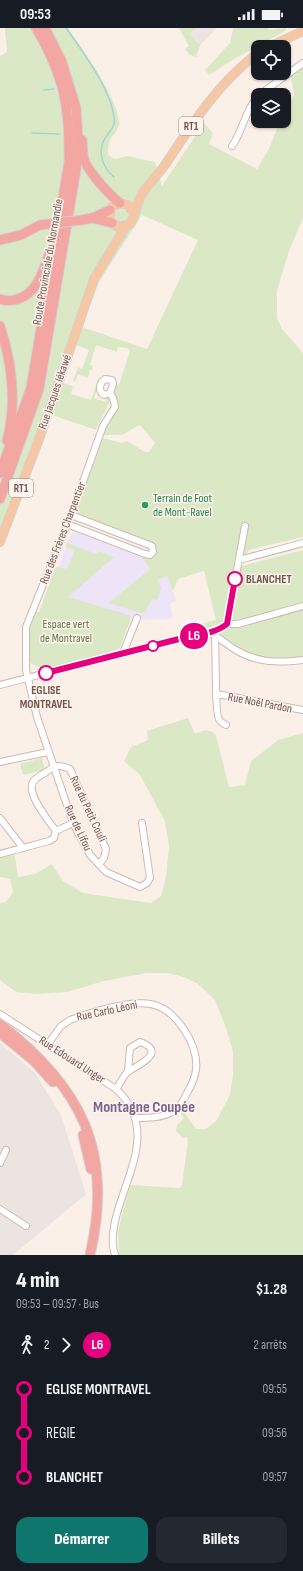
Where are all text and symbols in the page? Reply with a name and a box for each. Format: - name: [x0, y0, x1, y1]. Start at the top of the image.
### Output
- text: 09:53: [20, 5, 51, 24]
- map controls: [251, 40, 291, 128]
- button: locate: [251, 40, 291, 80]
- button: layers: [251, 88, 291, 128]
- road number: RT1: [179, 117, 203, 135]
- street label: Route Provinciale du Normandie: [30, 198, 66, 326]
- street label: Rue Jacques Iékawé: [35, 352, 75, 431]
- road number: RT1: [9, 479, 33, 497]
- street label: Rue des Frères Charpentier: [37, 479, 90, 586]
- place label: Terrain de Foot de Mont-Ravel: [153, 491, 213, 520]
- marker: Terrain de Foot de Mont-Ravel: [140, 500, 150, 510]
- marker: BLANCHET: [227, 571, 243, 587]
- place label: BLANCHET: [246, 572, 292, 587]
- park label: Espace vert de Montravel: [40, 617, 92, 646]
- line badge: L6: [176, 623, 212, 649]
- text: L6: [188, 627, 200, 644]
- unlabelled marker: [147, 640, 159, 652]
- marker: EGLISE MONTRAVEL: [38, 665, 54, 681]
- place label: EGLISE MONTRAVEL: [20, 683, 73, 712]
- street label: Rue Noël Pardon: [227, 689, 293, 717]
- street label: Rue du Petit Couli: [66, 774, 110, 844]
- street label: Rue de Lifou: [61, 803, 95, 853]
- street label: Rue Carlo Léoni: [75, 997, 139, 1025]
- street label: Rue Edouard Unger: [36, 1033, 108, 1087]
- district label: Montagne Coupée: [93, 1098, 195, 1117]
- text: 4 min: [16, 1267, 60, 1294]
- text: $1.28: [256, 1280, 287, 1299]
- text: 09:53 – 09:57 · Bus: [16, 1296, 99, 1312]
- icon: walk: [16, 1334, 38, 1356]
- icon: forward: [55, 1334, 77, 1356]
- text: L6: [91, 1336, 103, 1353]
- text: 2: [44, 1337, 49, 1353]
- text: 2 arrêts: [254, 1337, 287, 1353]
- text: EGLISE MONTRAVEL: [46, 1380, 151, 1399]
- text: 09:55: [263, 1381, 287, 1397]
- text: REGIE: [46, 1424, 76, 1443]
- text: 09:56: [262, 1425, 287, 1441]
- text: BLANCHET: [46, 1468, 103, 1487]
- text: 09:57: [263, 1469, 287, 1485]
- button: Démarrer: [16, 1517, 148, 1563]
- button: Billets: [156, 1517, 287, 1563]

